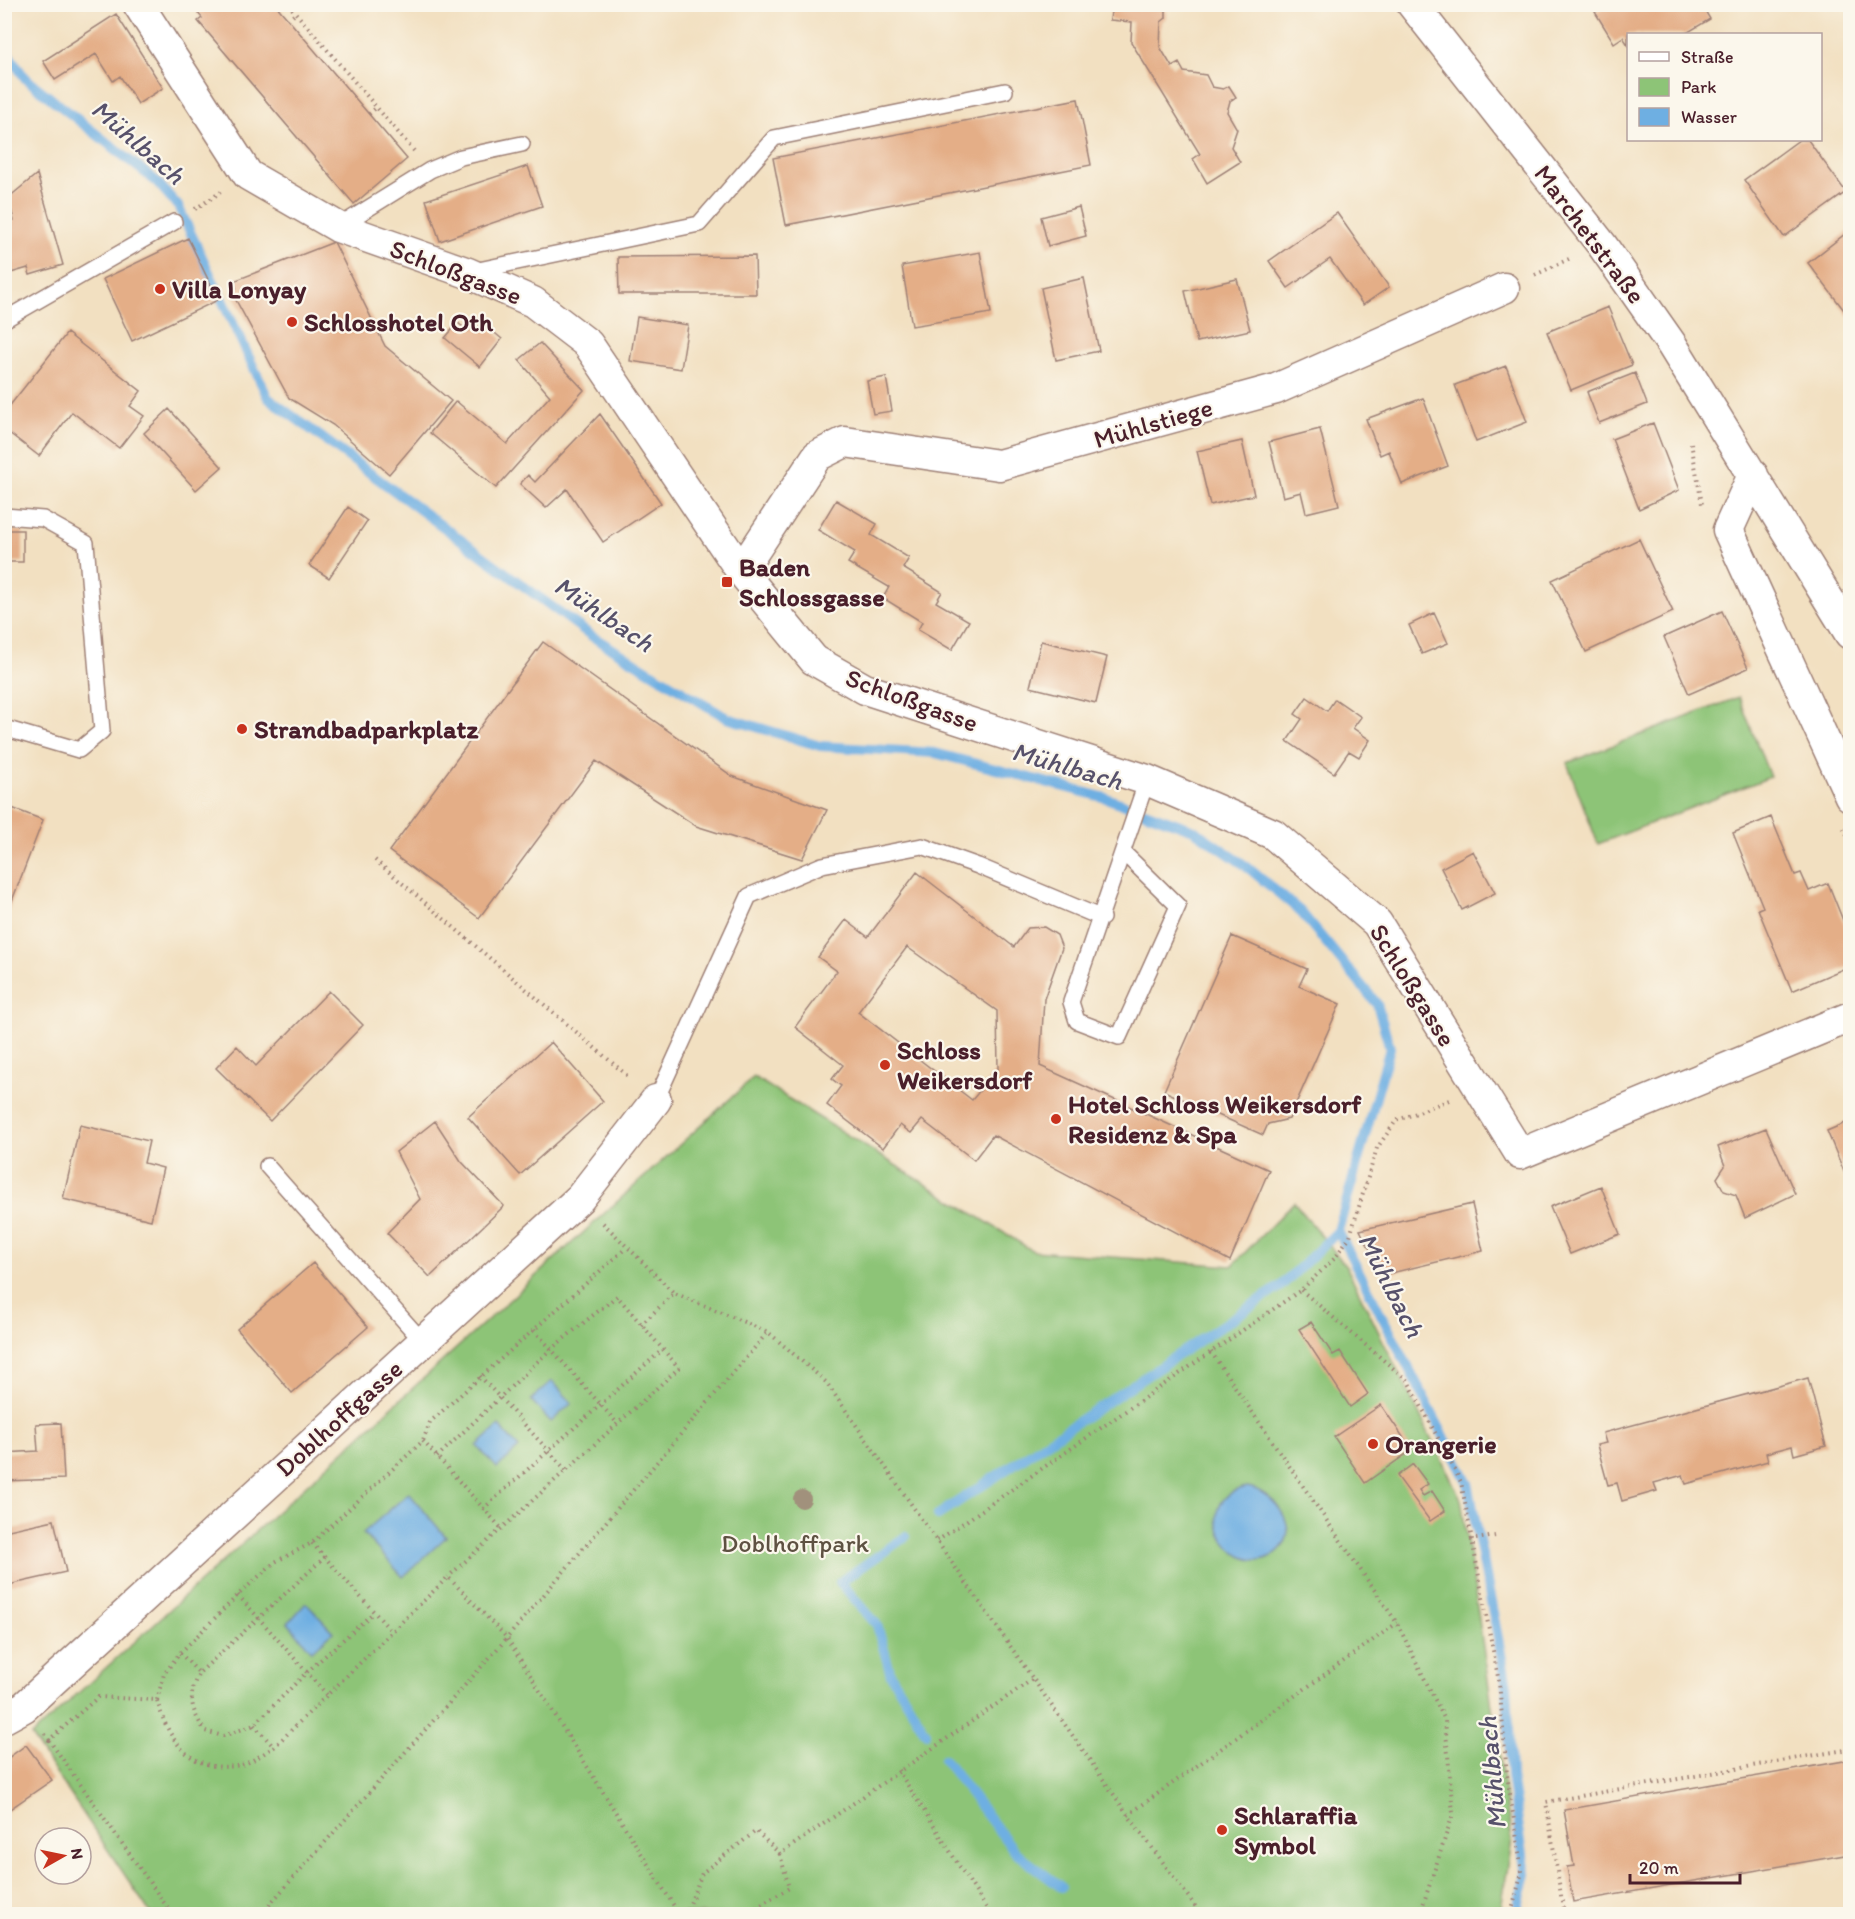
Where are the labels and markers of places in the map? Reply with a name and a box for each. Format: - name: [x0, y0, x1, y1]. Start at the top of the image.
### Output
- place label: Villa Lonyay: [172, 273, 307, 305]
- marker: Villa Lonyay: [153, 282, 167, 296]
- place label: Schlosshotel Oth: [304, 306, 494, 338]
- marker: Schlosshotel Oth: [285, 315, 299, 329]
- place label: Baden Schlossgasse: [739, 551, 885, 613]
- marker: Baden Schlossgasse: [720, 575, 734, 589]
- place label: Strandbadparkplatz: [254, 713, 479, 745]
- marker: Strandbadparkplatz: [235, 722, 249, 736]
- place label: Schloss Weikersdorf: [897, 1034, 1033, 1096]
- marker: Schloss Weikersdorf: [878, 1058, 892, 1072]
- place label: Hotel Schloss Weikersdorf Residenz & Spa: [1068, 1088, 1362, 1150]
- marker: Hotel Schloss Weikersdorf Residenz & Spa: [1049, 1112, 1063, 1126]
- place label: Orangerie: [1385, 1428, 1497, 1460]
- marker: Orangerie: [1366, 1437, 1380, 1451]
- place label: Schlaraffia Symbol: [1234, 1799, 1358, 1861]
- marker: Schlaraffia Symbol: [1215, 1823, 1229, 1837]

